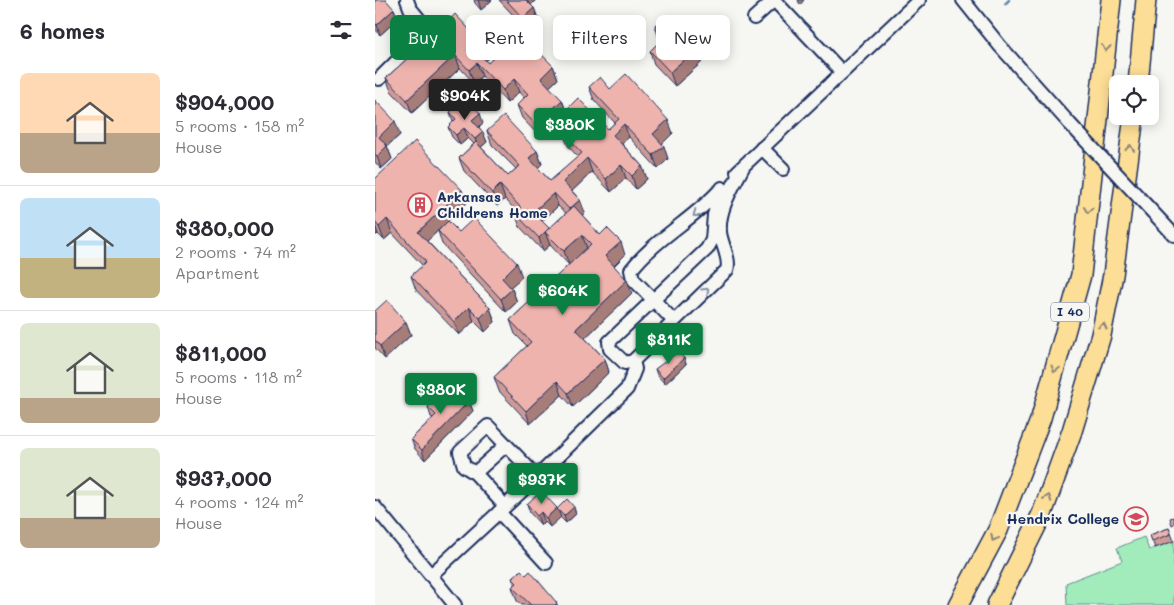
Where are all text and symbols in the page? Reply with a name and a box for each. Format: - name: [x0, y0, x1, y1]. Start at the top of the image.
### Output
- chip: Buy: [390, 15, 456, 60]
- chip: Rent: [466, 15, 543, 60]
- chip: Filters: [553, 15, 646, 60]
- chip: New: [656, 15, 730, 60]
- icon: filters: [327, 16, 355, 44]
- text: 6 homes: [20, 17, 105, 44]
- one-way arrow: [1101, 45, 1112, 53]
- map controls: [1109, 75, 1159, 125]
- button: locate: [1109, 75, 1159, 125]
- pin: $904K: [430, 78, 500, 121]
- text: $904K: [440, 84, 490, 105]
- text: $904,000: [175, 88, 274, 115]
- icon: home: [60, 93, 120, 153]
- pin: $380K: [535, 108, 605, 150]
- text: $380K: [545, 113, 595, 134]
- text: 5 rooms · 158 m²: [175, 115, 304, 136]
- text: House: [175, 136, 222, 157]
- one-way arrow: [1124, 144, 1135, 152]
- place label: Arkansas Childrens Home: [437, 187, 548, 222]
- building icon: Arkansas Childrens Home: [407, 192, 433, 218]
- one-way arrow: [1083, 206, 1094, 214]
- one-way arrow: [693, 208, 702, 216]
- text: $380,000: [175, 214, 274, 241]
- icon: home: [60, 218, 120, 278]
- text: 2 rooms · 74 m²: [175, 241, 296, 262]
- text: Apartment: [175, 262, 260, 283]
- pin: $604K: [528, 274, 598, 316]
- text: $604K: [538, 279, 588, 300]
- one-way arrow: [700, 288, 709, 297]
- road number: I 40: [1051, 302, 1089, 322]
- pin: $811K: [634, 322, 704, 365]
- one-way arrow: [1097, 322, 1107, 331]
- text: $811K: [647, 328, 691, 349]
- text: $811,000: [175, 339, 267, 366]
- icon: home: [60, 343, 120, 403]
- one-way arrow: [1050, 364, 1060, 372]
- text: 5 rooms · 118 m²: [175, 366, 302, 387]
- pin: $380K: [406, 372, 476, 415]
- text: $380K: [416, 378, 466, 399]
- text: House: [175, 387, 222, 408]
- pin: $937K: [507, 462, 577, 505]
- text: $937,000: [175, 464, 272, 491]
- icon: home: [60, 468, 120, 528]
- text: $937K: [518, 468, 566, 489]
- text: 4 rooms · 124 m²: [175, 491, 304, 512]
- one-way arrow: [1042, 494, 1052, 502]
- school or university icon: Hendrix College: [1123, 506, 1149, 532]
- place label: Hendrix College: [1007, 509, 1119, 528]
- text: House: [175, 512, 222, 533]
- one-way arrow: [990, 532, 1000, 541]

